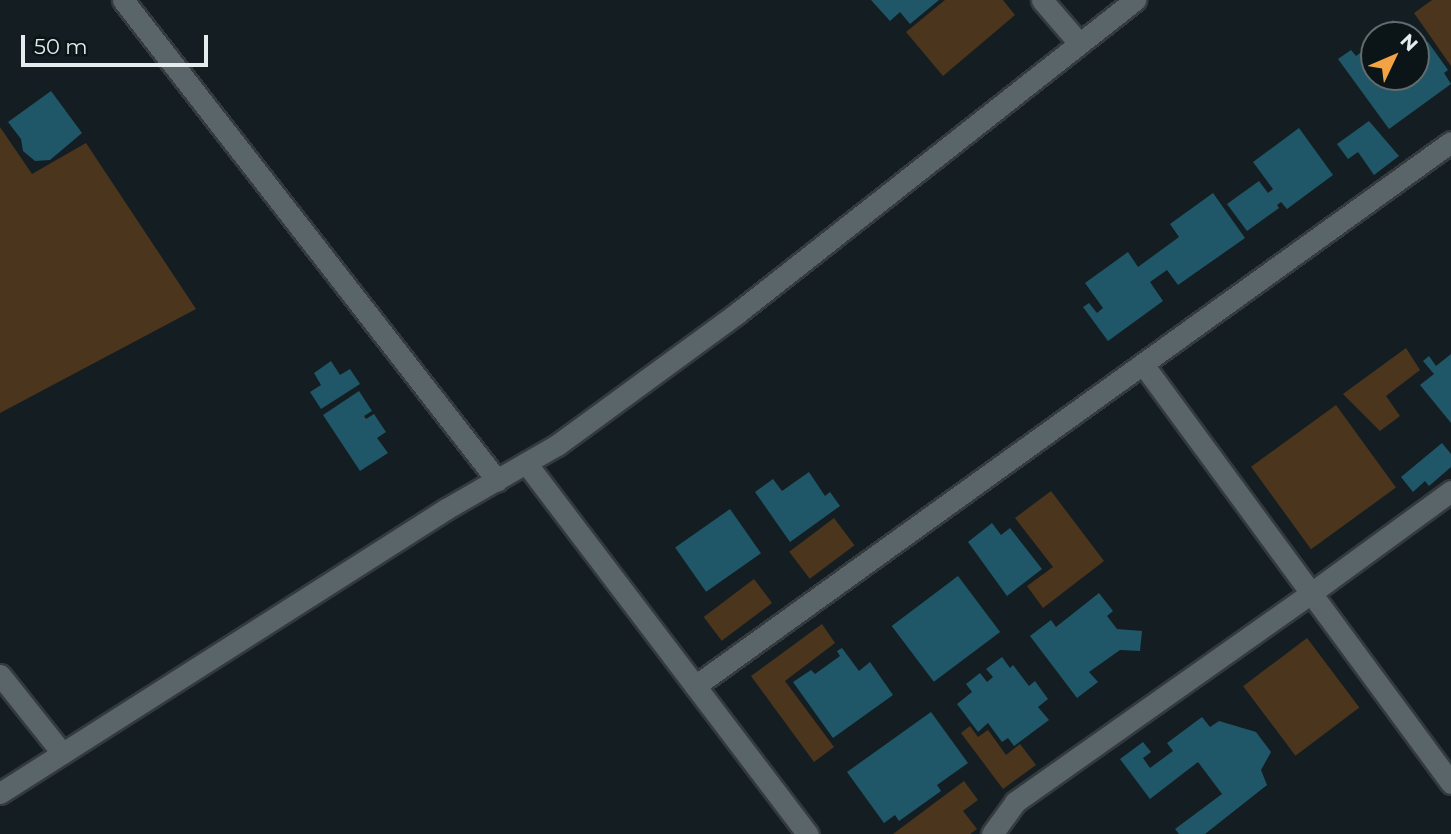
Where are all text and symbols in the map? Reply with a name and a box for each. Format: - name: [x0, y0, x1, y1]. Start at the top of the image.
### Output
- scale bar: [24, 21, 212, 65]
- north arrow: [1360, 21, 1430, 91]
- text: N: [1395, 29, 1423, 56]
- text: 50 m: [34, 34, 88, 59]

